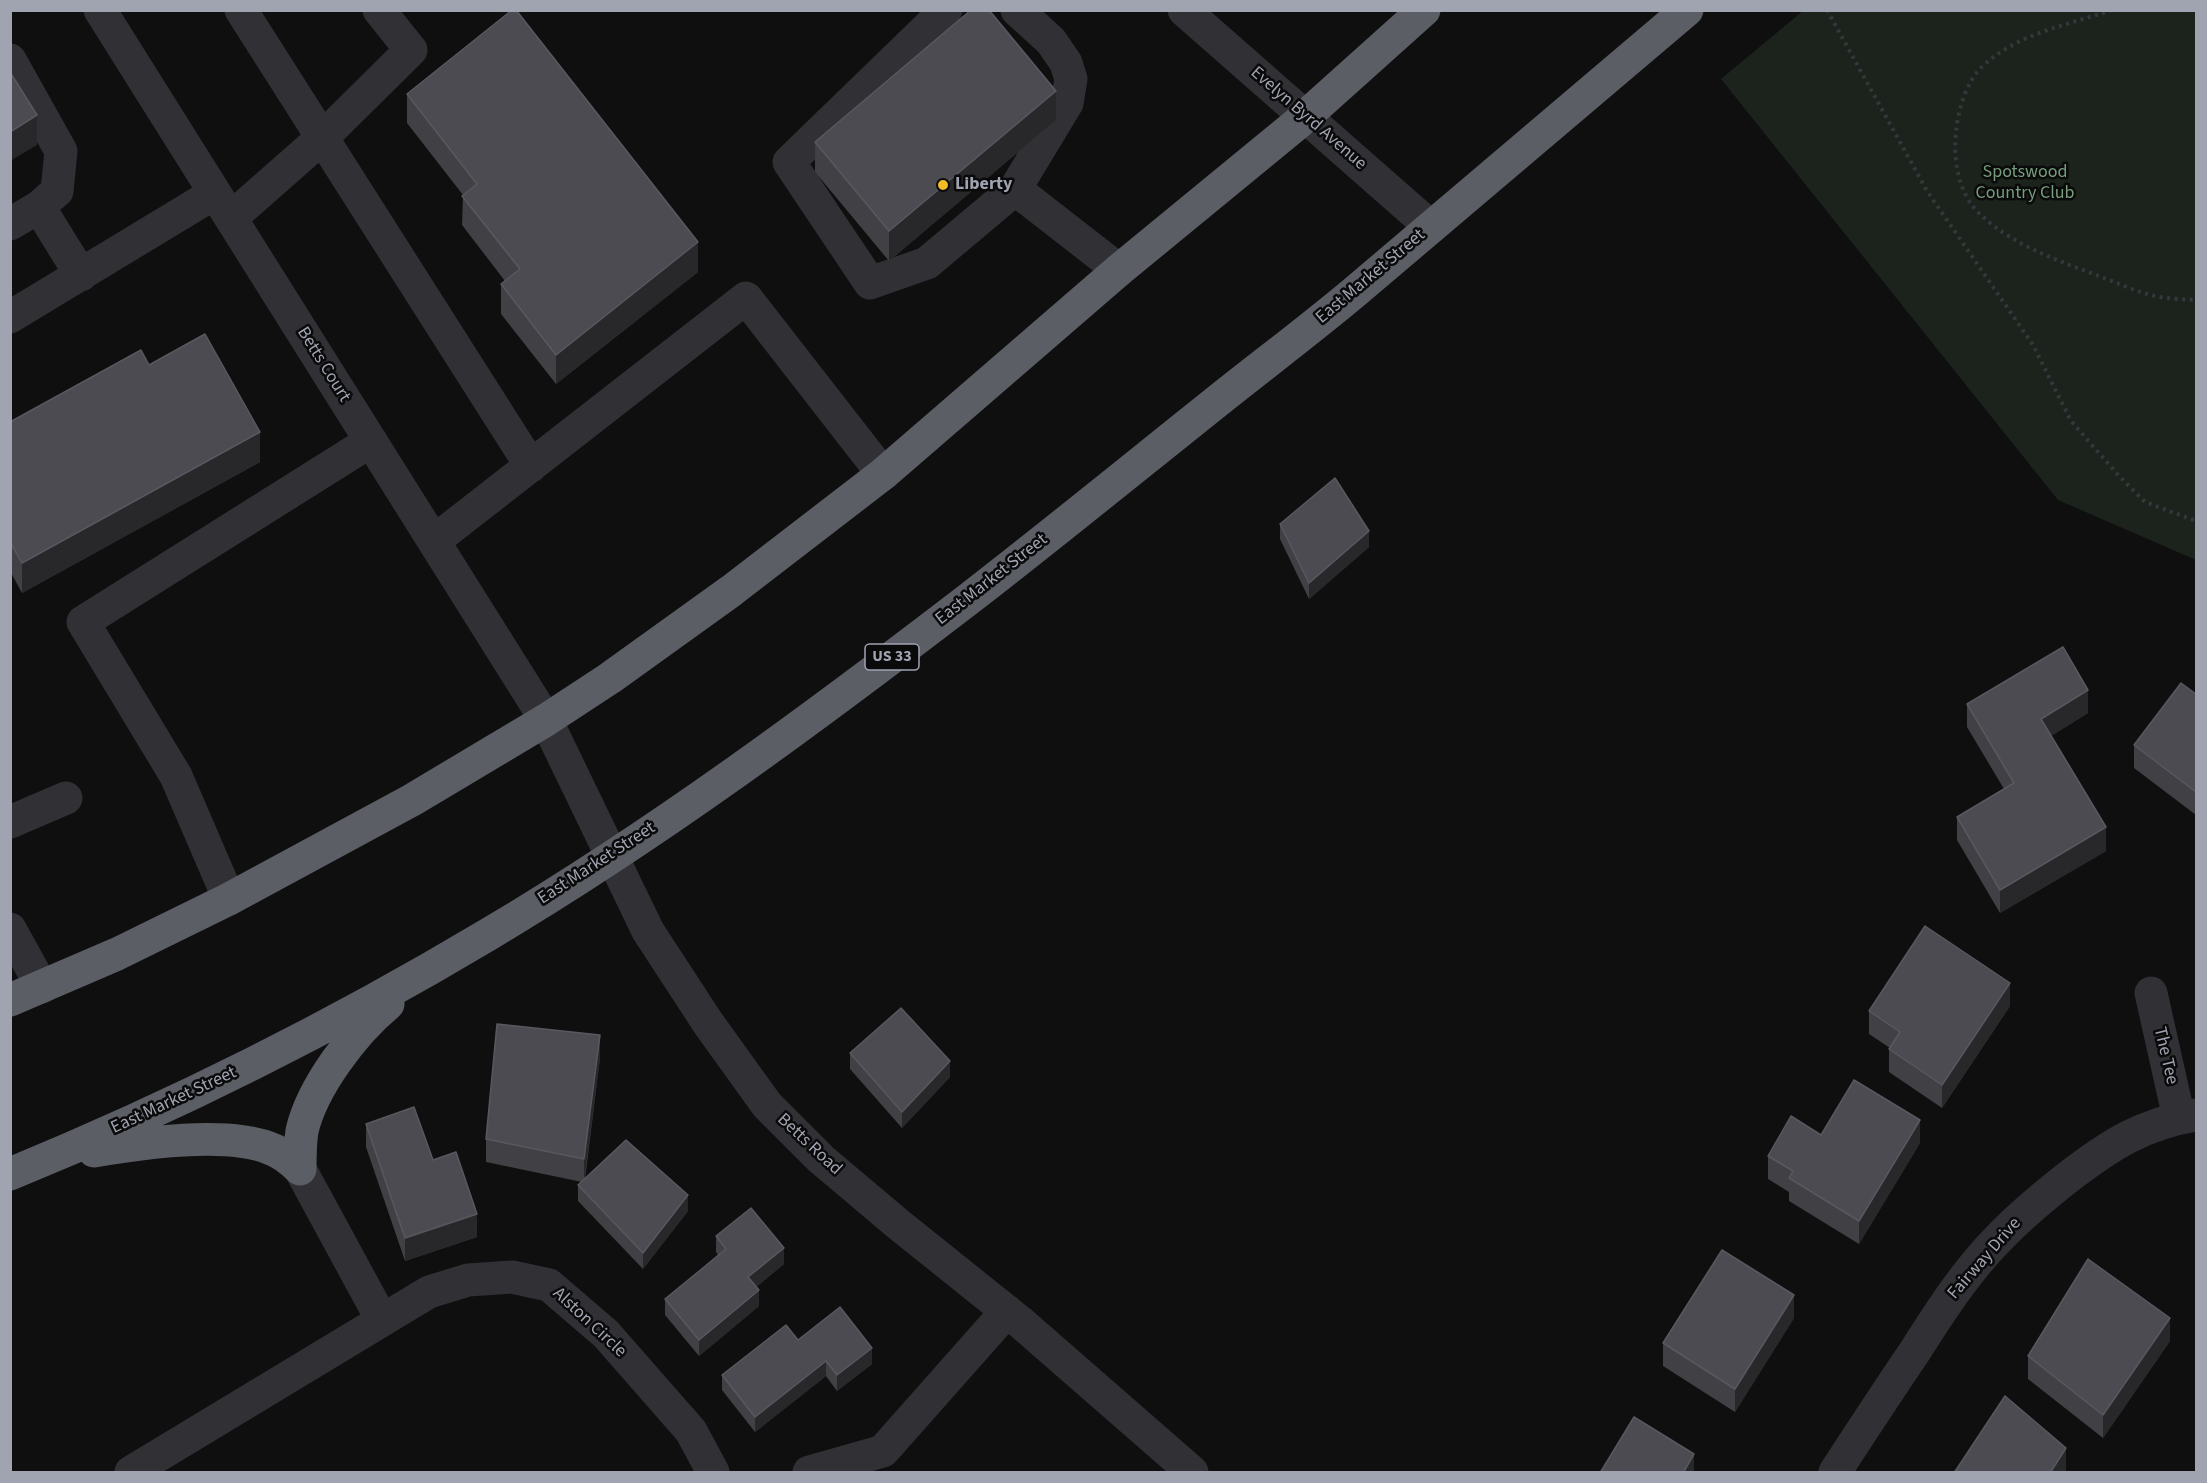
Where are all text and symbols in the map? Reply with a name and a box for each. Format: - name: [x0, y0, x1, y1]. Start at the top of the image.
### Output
- street label: Evelyn Byrd Avenue: [1245, 63, 1371, 175]
- park label: Spotswood Country Club: [1975, 162, 2075, 204]
- place label: Liberty: [955, 174, 1012, 196]
- marker: Liberty: [936, 178, 950, 192]
- street label: East Market Street: [1312, 225, 1430, 329]
- street label: Betts Court: [292, 324, 354, 406]
- street label: East Market Street: [932, 530, 1052, 630]
- road number: US 33: [865, 644, 919, 670]
- street label: East Market Street: [534, 818, 660, 910]
- street label: The Tee: [2148, 1025, 2182, 1087]
- street label: East Market Street: [108, 1062, 240, 1140]
- street label: Betts Road: [772, 1110, 846, 1180]
- street label: Fairway Drive: [1944, 1214, 2026, 1304]
- street label: Alston Circle: [548, 1283, 630, 1363]

